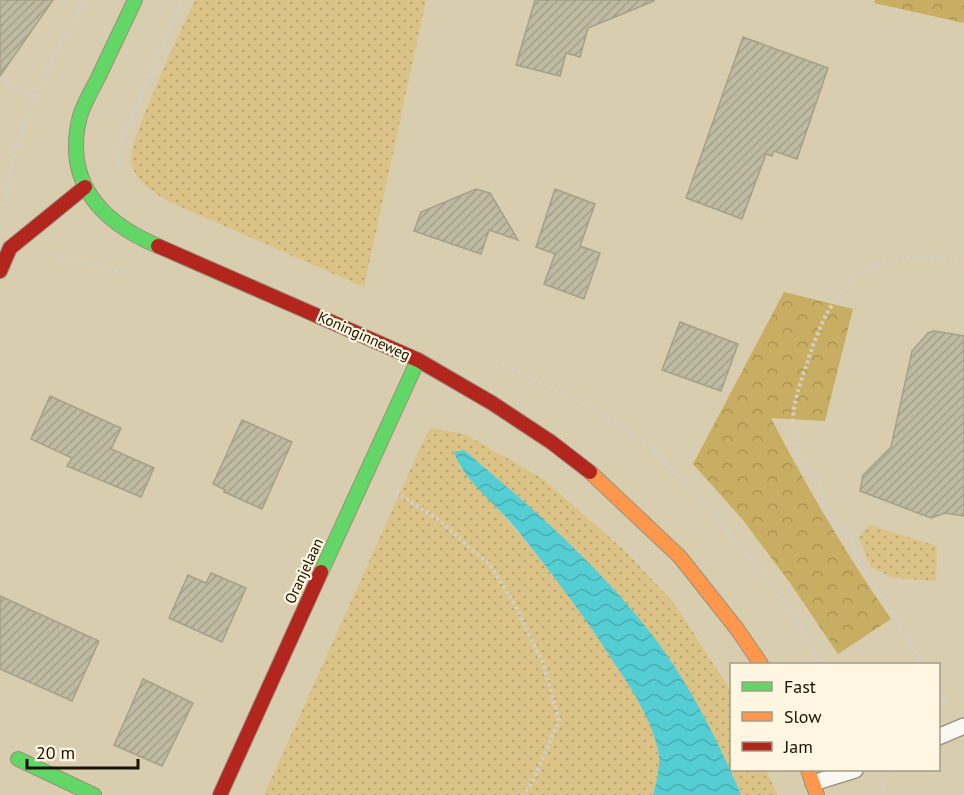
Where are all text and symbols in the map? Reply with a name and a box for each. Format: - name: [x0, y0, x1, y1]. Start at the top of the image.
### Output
- street label: Koninginneweg: [315, 307, 413, 364]
- street label: Oranjelaan: [280, 535, 327, 607]
- legend: [730, 663, 940, 771]
- text: Fast: [784, 675, 816, 698]
- text: Slow: [784, 705, 822, 728]
- scale bar: [27, 732, 138, 770]
- text: Jam: [783, 735, 813, 758]
- text: 20 m: [36, 741, 75, 764]

